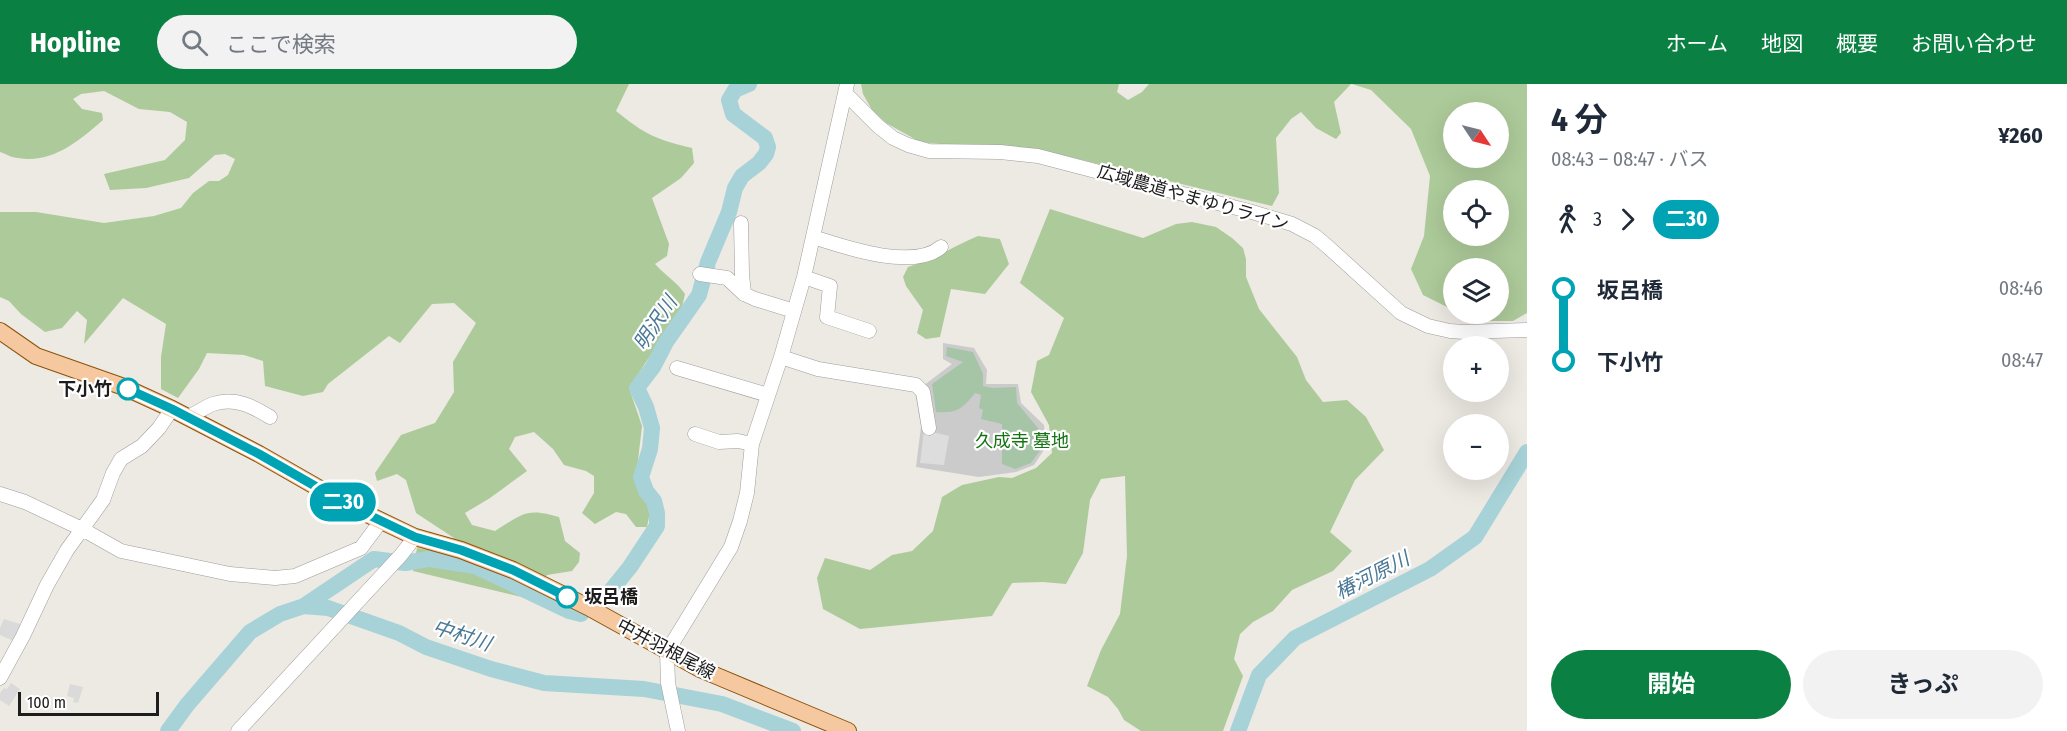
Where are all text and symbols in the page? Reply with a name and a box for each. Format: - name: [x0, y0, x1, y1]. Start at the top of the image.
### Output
- search box: [157, 15, 577, 69]
- text: Hopline: [30, 26, 121, 59]
- icon: search: [178, 26, 211, 59]
- text: ここで検索: [226, 31, 336, 58]
- text: ホーム: [1666, 31, 1728, 57]
- text: 地図: [1761, 31, 1803, 57]
- text: 概要: [1836, 31, 1878, 57]
- text: お問い合わせ: [1911, 31, 2037, 57]
- text: 4 分: [1551, 100, 1608, 140]
- north arrow: [1443, 102, 1509, 168]
- map controls: [1443, 102, 1509, 480]
- text: ¥260: [1998, 122, 2043, 149]
- text: 08:43 – 08:47 · バス: [1551, 147, 1708, 171]
- street label: 広域農道やまゆりライン: [1095, 160, 1291, 236]
- button: locate: [1443, 180, 1509, 246]
- icon: walk: [1551, 203, 1584, 236]
- icon: forward: [1611, 203, 1644, 236]
- text: 二30: [1665, 206, 1707, 232]
- text: 3: [1593, 207, 1602, 231]
- button: layers: [1443, 258, 1509, 324]
- text: 08:46: [1999, 276, 2043, 300]
- text: 坂呂橋: [1597, 277, 1663, 304]
- water label: 明沢川: [628, 290, 683, 355]
- button: +: [1443, 336, 1509, 402]
- text: 08:47: [2001, 348, 2043, 372]
- text: 下小竹: [1597, 349, 1663, 376]
- place label: 下小竹: [58, 378, 112, 400]
- marker: 下小竹: [117, 378, 139, 400]
- button: −: [1443, 414, 1509, 480]
- park label: 久成寺 墓地: [975, 430, 1069, 452]
- line badge: 二30: [308, 482, 378, 522]
- text: 二30: [322, 489, 364, 515]
- water label: 椿河原川: [1331, 545, 1415, 604]
- marker: 坂呂橋: [556, 586, 578, 608]
- place label: 坂呂橋: [584, 586, 638, 608]
- water label: 中村川: [430, 614, 496, 656]
- street label: 中井羽根尾線: [613, 614, 719, 684]
- button: 開始: [1551, 650, 1791, 719]
- button: きっぷ: [1803, 650, 2043, 719]
- scale bar: [18, 689, 159, 716]
- text: 100 m: [27, 693, 66, 712]

